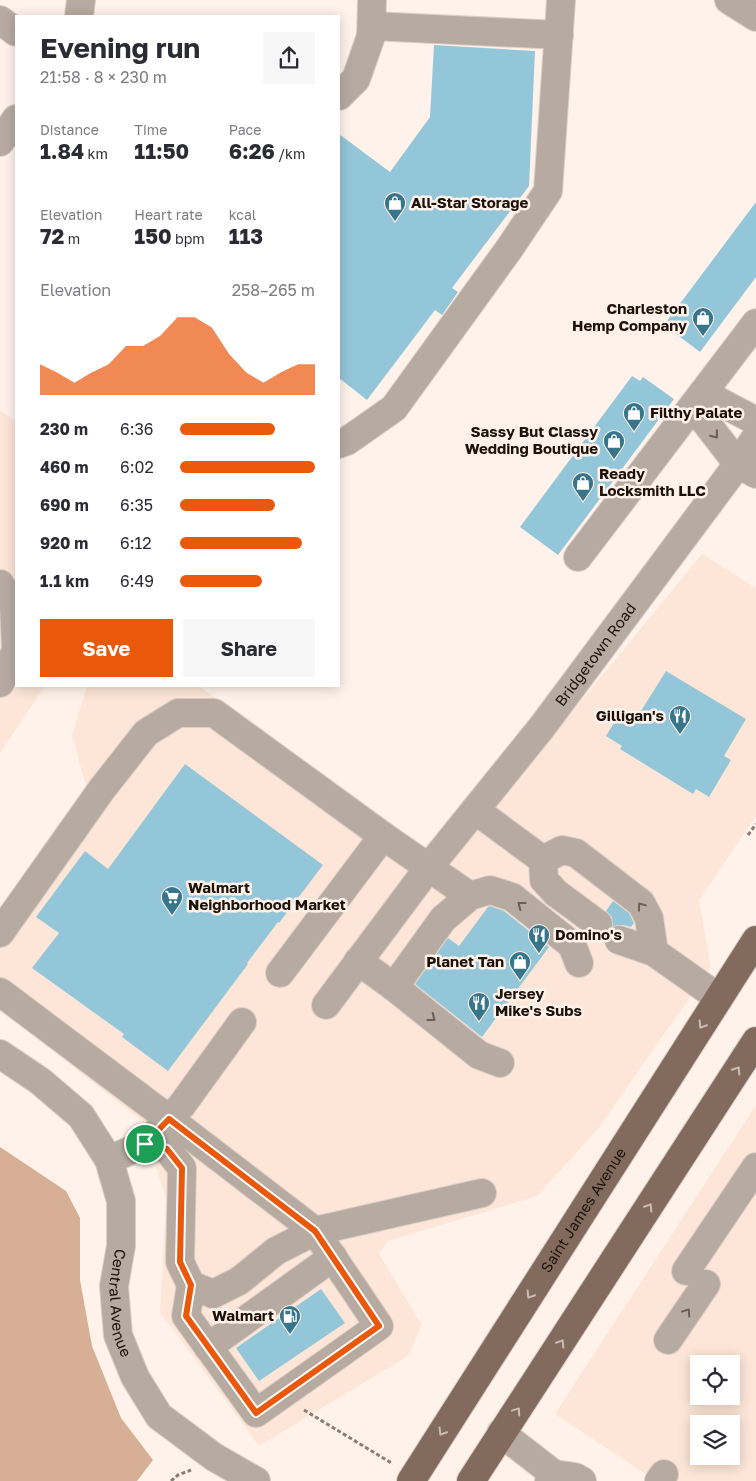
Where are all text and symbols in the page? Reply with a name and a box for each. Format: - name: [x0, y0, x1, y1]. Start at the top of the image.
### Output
- text: Evening run: [40, 31, 200, 64]
- button: share: [263, 32, 315, 84]
- text: 21:58 · 8 × 230 m: [40, 67, 167, 87]
- text: Distance: [40, 121, 99, 138]
- text: Time: [134, 121, 167, 138]
- text: Pace: [229, 121, 261, 138]
- text: 1.84: [40, 138, 84, 164]
- text: 11:50: [134, 138, 189, 164]
- text: 6:26: [229, 138, 275, 164]
- text: km: [84, 145, 108, 162]
- text: /km: [275, 145, 305, 162]
- shop icon: All-Star Storage: [383, 191, 407, 222]
- place label: All-Star Storage: [411, 193, 528, 211]
- text: Elevation: [40, 206, 102, 223]
- text: Heart rate: [134, 206, 203, 223]
- text: kcal: [229, 206, 256, 223]
- text: 72: [40, 223, 64, 249]
- text: 150: [134, 223, 172, 249]
- text: 113: [229, 223, 263, 249]
- text: m: [64, 230, 80, 247]
- text: bpm: [172, 230, 205, 247]
- text: Elevation: [40, 280, 111, 300]
- text: 258–265 m: [232, 280, 315, 300]
- place label: Charleston Hemp Company: [572, 299, 687, 334]
- shop icon: Charleston Hemp Company: [691, 306, 715, 337]
- shop icon: Filthy Palate: [622, 401, 646, 432]
- place label: Filthy Palate: [650, 403, 743, 421]
- text: 230 m: [40, 419, 88, 439]
- text: 6:36: [120, 419, 154, 439]
- place label: Sassy But Classy Wedding Boutique: [465, 422, 598, 457]
- shop icon: Sassy But Classy Wedding Boutique: [602, 429, 626, 460]
- one-way arrow: [710, 429, 718, 438]
- text: 460 m: [40, 457, 89, 477]
- text: 6:02: [120, 457, 154, 477]
- place label: Ready Locksmith LLC: [599, 464, 706, 499]
- shop icon: Ready Locksmith LLC: [571, 471, 595, 502]
- text: 690 m: [40, 495, 89, 515]
- text: 6:35: [120, 495, 153, 515]
- text: 920 m: [40, 533, 88, 553]
- text: 6:12: [120, 533, 152, 553]
- text: 1.1 km: [40, 571, 89, 591]
- text: 6:49: [120, 571, 154, 591]
- street label: Bridgetown Road: [551, 599, 639, 709]
- button: Save: [40, 619, 173, 677]
- button: Share: [183, 619, 315, 677]
- restaurant icon: Gilligan's: [668, 704, 692, 735]
- place label: Gilligan's: [596, 706, 664, 724]
- place label: Walmart Neighborhood Market: [188, 878, 346, 913]
- supermarket icon: Walmart Neighborhood Market: [160, 885, 184, 916]
- one-way arrow: [518, 902, 527, 911]
- one-way arrow: [638, 902, 647, 912]
- restaurant icon: Domino's: [527, 923, 551, 954]
- place label: Domino's: [555, 925, 622, 943]
- shop icon: Planet Tan: [508, 950, 532, 981]
- place label: Planet Tan: [426, 952, 504, 970]
- place label: Jersey Mike's Subs: [495, 984, 582, 1019]
- restaurant icon: Jersey Mike's Subs: [467, 991, 491, 1022]
- one-way arrow: [426, 1012, 435, 1020]
- one-way arrow: [698, 1020, 708, 1029]
- one-way arrow: [731, 1067, 740, 1076]
- pin: [124, 1123, 166, 1165]
- icon: arrive: [131, 1130, 159, 1158]
- street label: Saint James Avenue: [536, 1144, 629, 1276]
- one-way arrow: [643, 1203, 652, 1213]
- street label: Central Avenue: [106, 1248, 136, 1360]
- one-way arrow: [526, 1289, 536, 1298]
- fuel station icon: Walmart: [278, 1304, 302, 1335]
- place label: Walmart: [212, 1306, 274, 1324]
- one-way arrow: [681, 1308, 690, 1318]
- one-way arrow: [555, 1340, 564, 1349]
- map controls: [690, 1355, 740, 1465]
- button: locate: [690, 1355, 740, 1405]
- one-way arrow: [510, 1407, 520, 1416]
- button: layers: [690, 1415, 740, 1465]
- one-way arrow: [439, 1427, 449, 1436]

